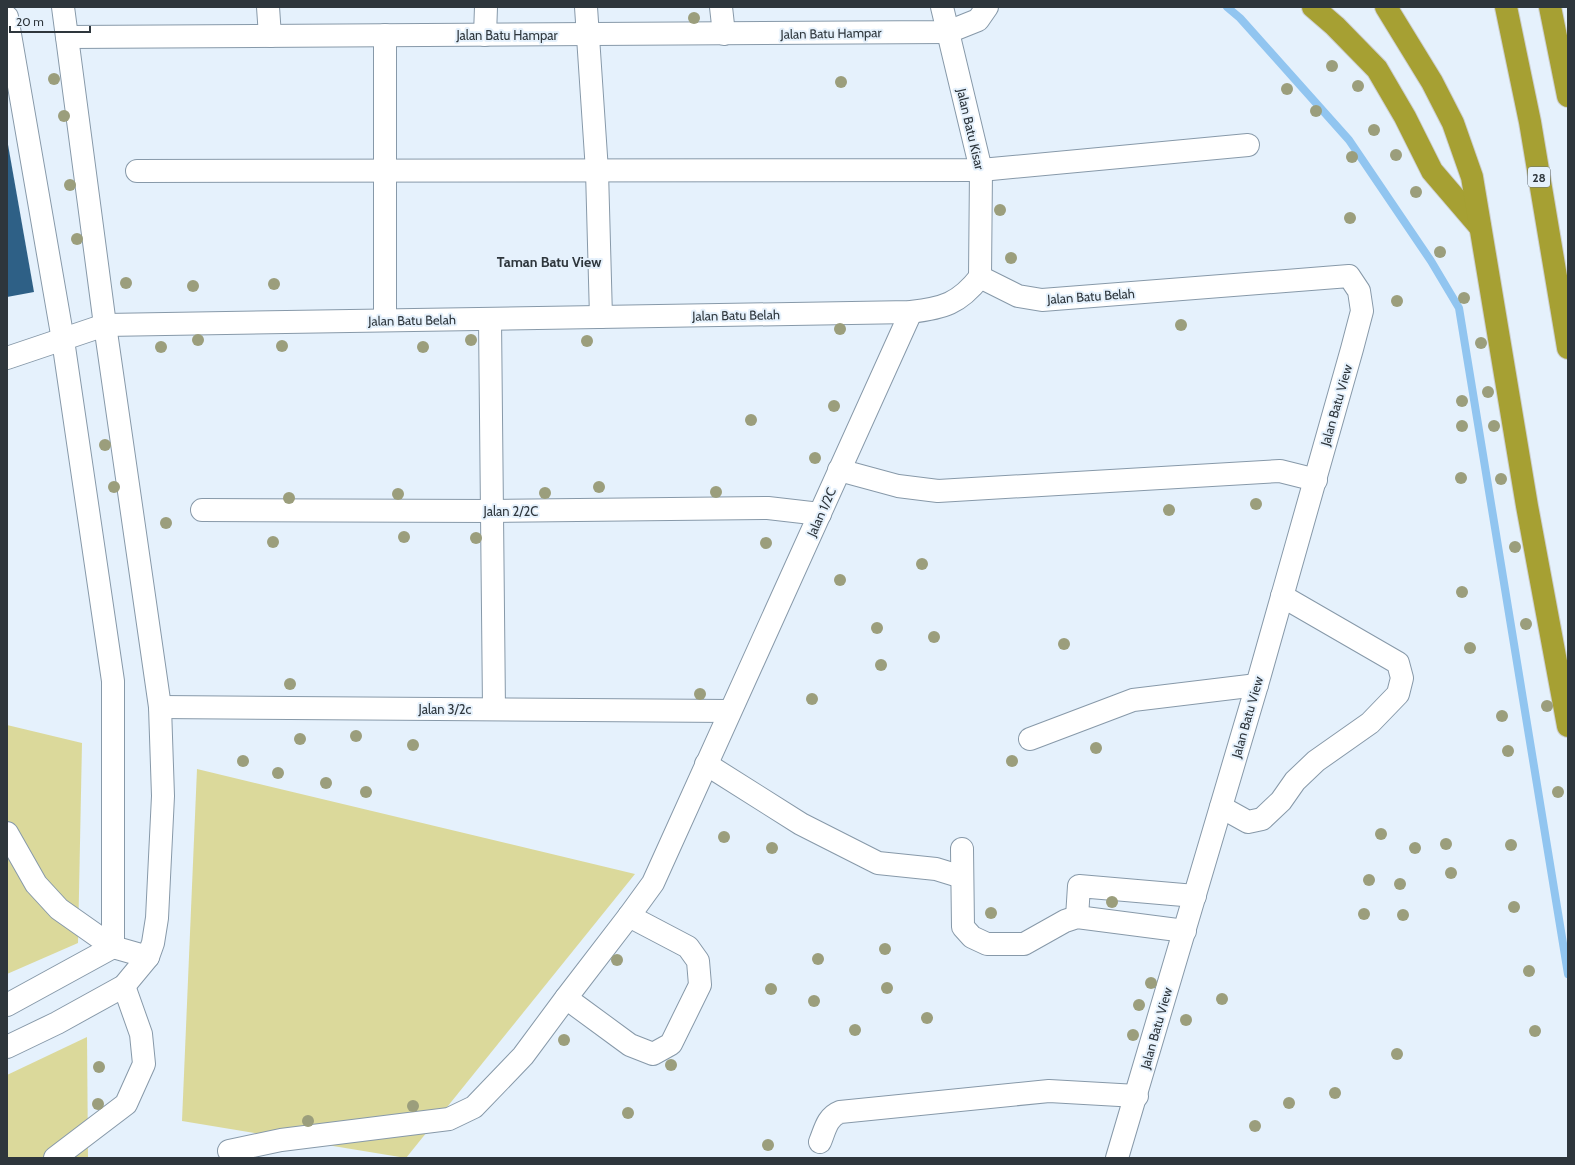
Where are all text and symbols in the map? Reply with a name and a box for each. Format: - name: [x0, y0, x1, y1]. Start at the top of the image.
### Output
- scale bar: [10, 8, 90, 34]
- text: 20 m: [16, 14, 44, 29]
- street label: Jalan Batu Hampar: [779, 24, 883, 42]
- street label: Jalan Batu Hampar: [455, 27, 558, 43]
- street label: Jalan Batu Kisar: [954, 86, 988, 172]
- road number: 28: [1528, 167, 1550, 187]
- district label: Taman Batu View: [497, 253, 602, 271]
- street label: Jalan Batu Belah: [1046, 285, 1135, 307]
- street label: Jalan Batu Belah: [691, 306, 780, 324]
- street label: Jalan Batu Belah: [367, 311, 456, 329]
- street label: Jalan Batu View: [1316, 362, 1355, 449]
- street label: Jalan 1/2C: [803, 485, 839, 540]
- street label: Jalan 2/2C: [483, 503, 538, 519]
- street label: Jalan Batu View: [1227, 674, 1266, 761]
- street label: Jalan 3/2c: [418, 701, 472, 717]
- street label: Jalan Batu View: [1136, 985, 1175, 1072]

